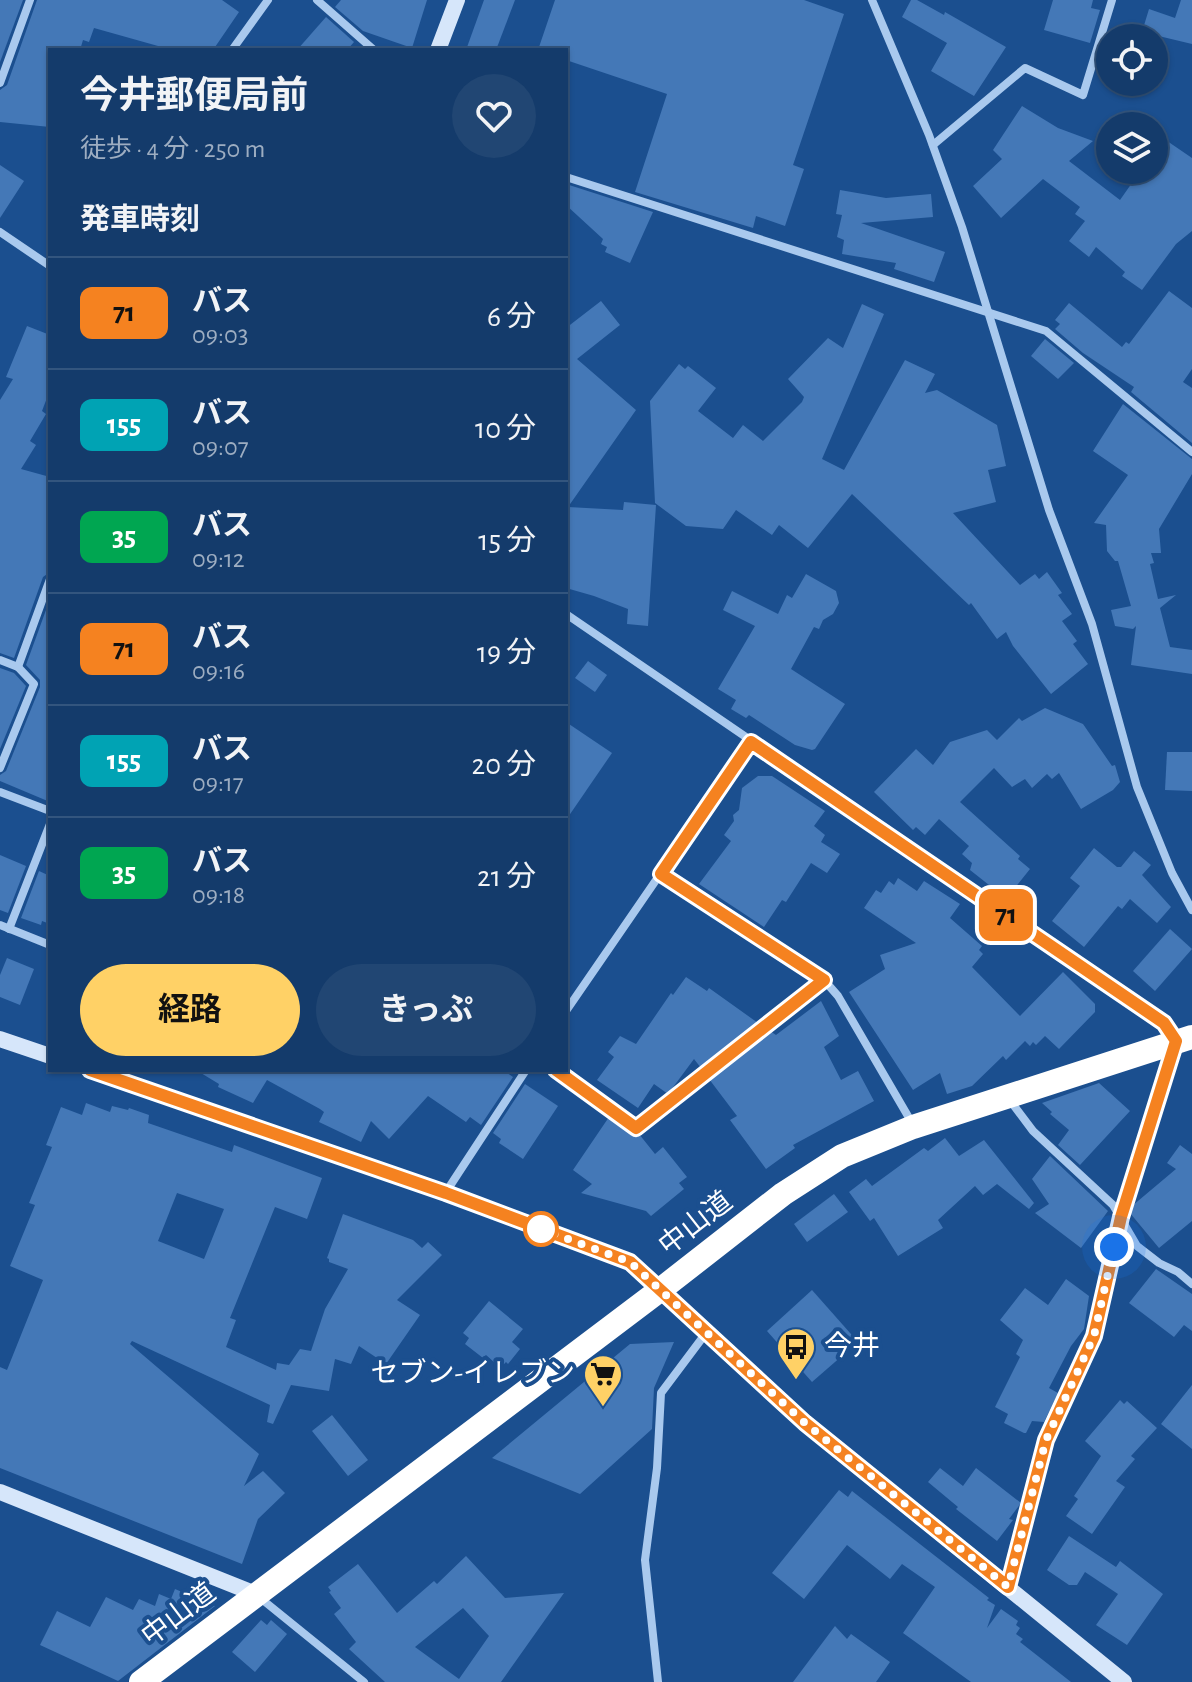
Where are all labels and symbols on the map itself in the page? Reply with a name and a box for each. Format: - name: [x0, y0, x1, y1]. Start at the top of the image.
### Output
- line badge: 71: [970, 889, 1042, 941]
- street label: 中山道: [653, 1186, 738, 1261]
- unlabelled marker: [524, 1212, 558, 1246]
- your location: [1094, 1227, 1134, 1267]
- bus stop icon: 今井: [775, 1326, 817, 1381]
- place label: 今井: [824, 1331, 880, 1361]
- supermarket icon: セブン-イレブン: [582, 1353, 624, 1408]
- place label: セブン-イレブン: [370, 1358, 575, 1388]
- street label: 中山道: [136, 1577, 221, 1651]

